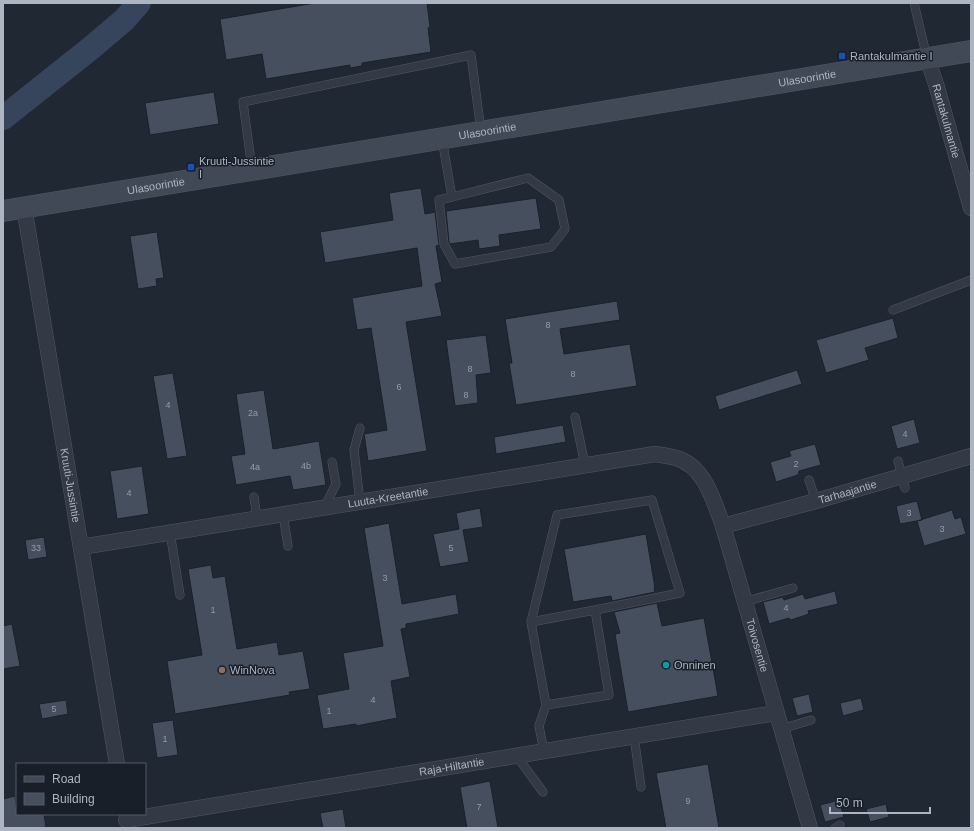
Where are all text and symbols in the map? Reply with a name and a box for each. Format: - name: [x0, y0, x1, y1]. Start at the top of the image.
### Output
- place label: Rantakulmantie I: [850, 50, 933, 62]
- marker: Rantakulmantie I: [837, 51, 847, 61]
- street label: Ulasoorintie: [777, 67, 837, 89]
- street label: Rantakulmantie: [930, 83, 963, 159]
- street label: Ulasoorintie: [458, 120, 517, 142]
- place label: Kruuti-Jussintie I: [199, 155, 274, 180]
- marker: Kruuti-Jussintie I: [186, 162, 196, 172]
- street label: Ulasoorintie: [126, 175, 186, 196]
- house number: 8: [545, 320, 551, 330]
- house number: 8: [467, 364, 473, 374]
- house number: 8: [570, 369, 576, 379]
- house number: 6: [396, 382, 402, 392]
- house number: 8: [463, 390, 469, 400]
- house number: 4: [165, 400, 171, 410]
- house number: 2a: [248, 408, 258, 418]
- house number: 4: [902, 429, 908, 439]
- street label: Kruuti-Jussintie: [58, 447, 83, 523]
- house number: 2: [793, 459, 799, 469]
- house number: 4b: [301, 461, 311, 471]
- house number: 4a: [250, 462, 260, 472]
- street label: Tarhaajantie: [817, 478, 878, 506]
- street label: Luuta-Kreetantie: [347, 485, 429, 510]
- house number: 4: [126, 488, 132, 498]
- house number: 3: [906, 508, 912, 518]
- house number: 3: [939, 524, 945, 534]
- house number: 33: [31, 543, 41, 553]
- house number: 5: [448, 543, 454, 553]
- house number: 3: [382, 573, 388, 583]
- house number: 4: [783, 603, 789, 613]
- house number: 1: [210, 605, 216, 615]
- street label: Toivosentie: [744, 617, 771, 673]
- place label: Onninen: [674, 659, 716, 671]
- marker: Onninen: [661, 660, 671, 670]
- place label: WinNova: [230, 664, 276, 676]
- marker: WinNova: [217, 665, 227, 675]
- house number: 4: [370, 695, 376, 705]
- house number: 5: [51, 704, 57, 714]
- house number: 1: [326, 706, 332, 716]
- house number: 1: [162, 734, 168, 744]
- street label: Raja-Hiltantie: [418, 755, 485, 778]
- legend: [16, 763, 146, 815]
- text: Road: [52, 772, 81, 786]
- scale bar: [830, 789, 930, 815]
- text: Building: [52, 792, 95, 806]
- house number: 9: [685, 796, 691, 806]
- text: 50 m: [836, 796, 863, 810]
- house number: 7: [476, 802, 482, 812]

